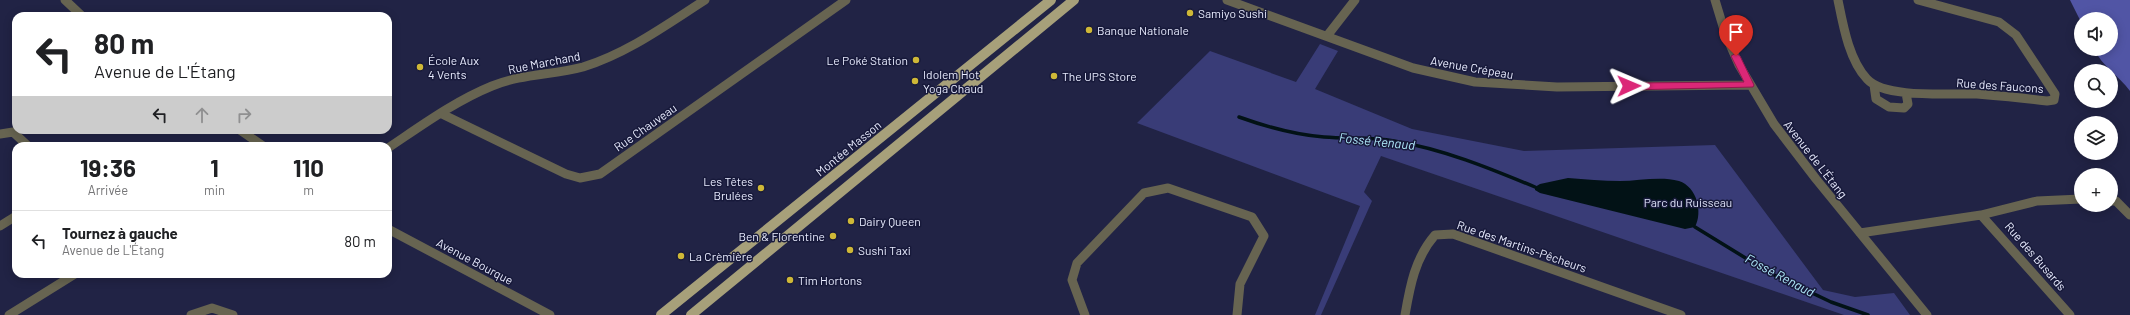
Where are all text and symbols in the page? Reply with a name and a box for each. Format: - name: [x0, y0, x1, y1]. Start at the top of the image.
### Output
- place label: Samiyo Sushi: [1198, 6, 1267, 20]
- marker: Samiyo Sushi: [1185, 8, 1195, 18]
- map controls: [2074, 12, 2118, 212]
- button: sound: [2074, 12, 2118, 56]
- pin: [1719, 15, 1753, 56]
- icon: arrive: [1725, 21, 1747, 43]
- place label: Banque Nationale: [1097, 23, 1189, 37]
- marker: Banque Nationale: [1084, 25, 1094, 35]
- text: 80 m: [94, 26, 154, 60]
- icon: left: [28, 28, 80, 80]
- street label: Rue Marchand: [507, 48, 581, 76]
- place label: École Aux 4 Vents: [428, 53, 479, 81]
- place label: Le Poké Station: [826, 53, 908, 67]
- street label: Avenue Crépeau: [1429, 53, 1515, 81]
- marker: Le Poké Station: [911, 55, 921, 65]
- text: Avenue de L'Étang: [94, 60, 236, 82]
- marker: École Aux 4 Vents: [415, 62, 425, 72]
- button: search: [2074, 64, 2118, 108]
- position arrow: [1608, 65, 1650, 107]
- place label: Idolem Hot Yoga Chaud: [923, 67, 983, 95]
- place label: The UPS Store: [1062, 69, 1137, 83]
- marker: The UPS Store: [1049, 71, 1059, 81]
- street label: Rue des Faucons: [1956, 75, 2044, 95]
- marker: Idolem Hot Yoga Chaud: [910, 76, 920, 86]
- street label: Rue Chauveau: [611, 100, 679, 154]
- icon: left: [149, 104, 171, 126]
- icon: ahead: [191, 104, 213, 126]
- icon: right: [233, 104, 255, 126]
- button: layers: [2074, 116, 2118, 160]
- street label: Montée Masson: [812, 117, 884, 179]
- street label: Avenue de L'Étang: [1781, 117, 1851, 201]
- water label: Fossé Renaud: [1338, 129, 1416, 153]
- text: 19:36: [80, 153, 136, 182]
- text: 1: [210, 153, 219, 182]
- text: 110: [293, 153, 324, 182]
- button: +: [2074, 168, 2118, 212]
- place label: Les Têtes Brulées: [703, 174, 753, 202]
- text: Arrivée: [88, 182, 128, 198]
- text: min: [204, 182, 225, 198]
- text: m: [303, 182, 314, 198]
- marker: Les Têtes Brulées: [756, 183, 766, 193]
- park label: Parc du Ruisseau: [1644, 195, 1732, 209]
- place label: Dairy Queen: [859, 214, 921, 228]
- marker: Dairy Queen: [846, 216, 856, 226]
- street label: Rue des Martins-Pêcheurs: [1455, 217, 1589, 275]
- street label: Rue des Busards: [2003, 219, 2070, 293]
- text: Tournez à gauche: [62, 224, 178, 242]
- place label: Ben & Florentine: [738, 229, 825, 243]
- icon: left: [28, 230, 50, 252]
- marker: Ben & Florentine: [828, 231, 838, 241]
- text: 80 m: [344, 232, 376, 250]
- street label: Avenue Bourque: [434, 235, 516, 287]
- text: Avenue de L'Étang: [62, 242, 164, 258]
- place label: Sushi Taxi: [858, 243, 911, 257]
- marker: Sushi Taxi: [845, 245, 855, 255]
- place label: La Crèmière: [689, 249, 752, 263]
- water label: Fossé Renaud: [1742, 250, 1818, 300]
- marker: La Crèmière: [676, 251, 686, 261]
- place label: Tim Hortons: [798, 273, 862, 287]
- marker: Tim Hortons: [785, 275, 795, 285]

